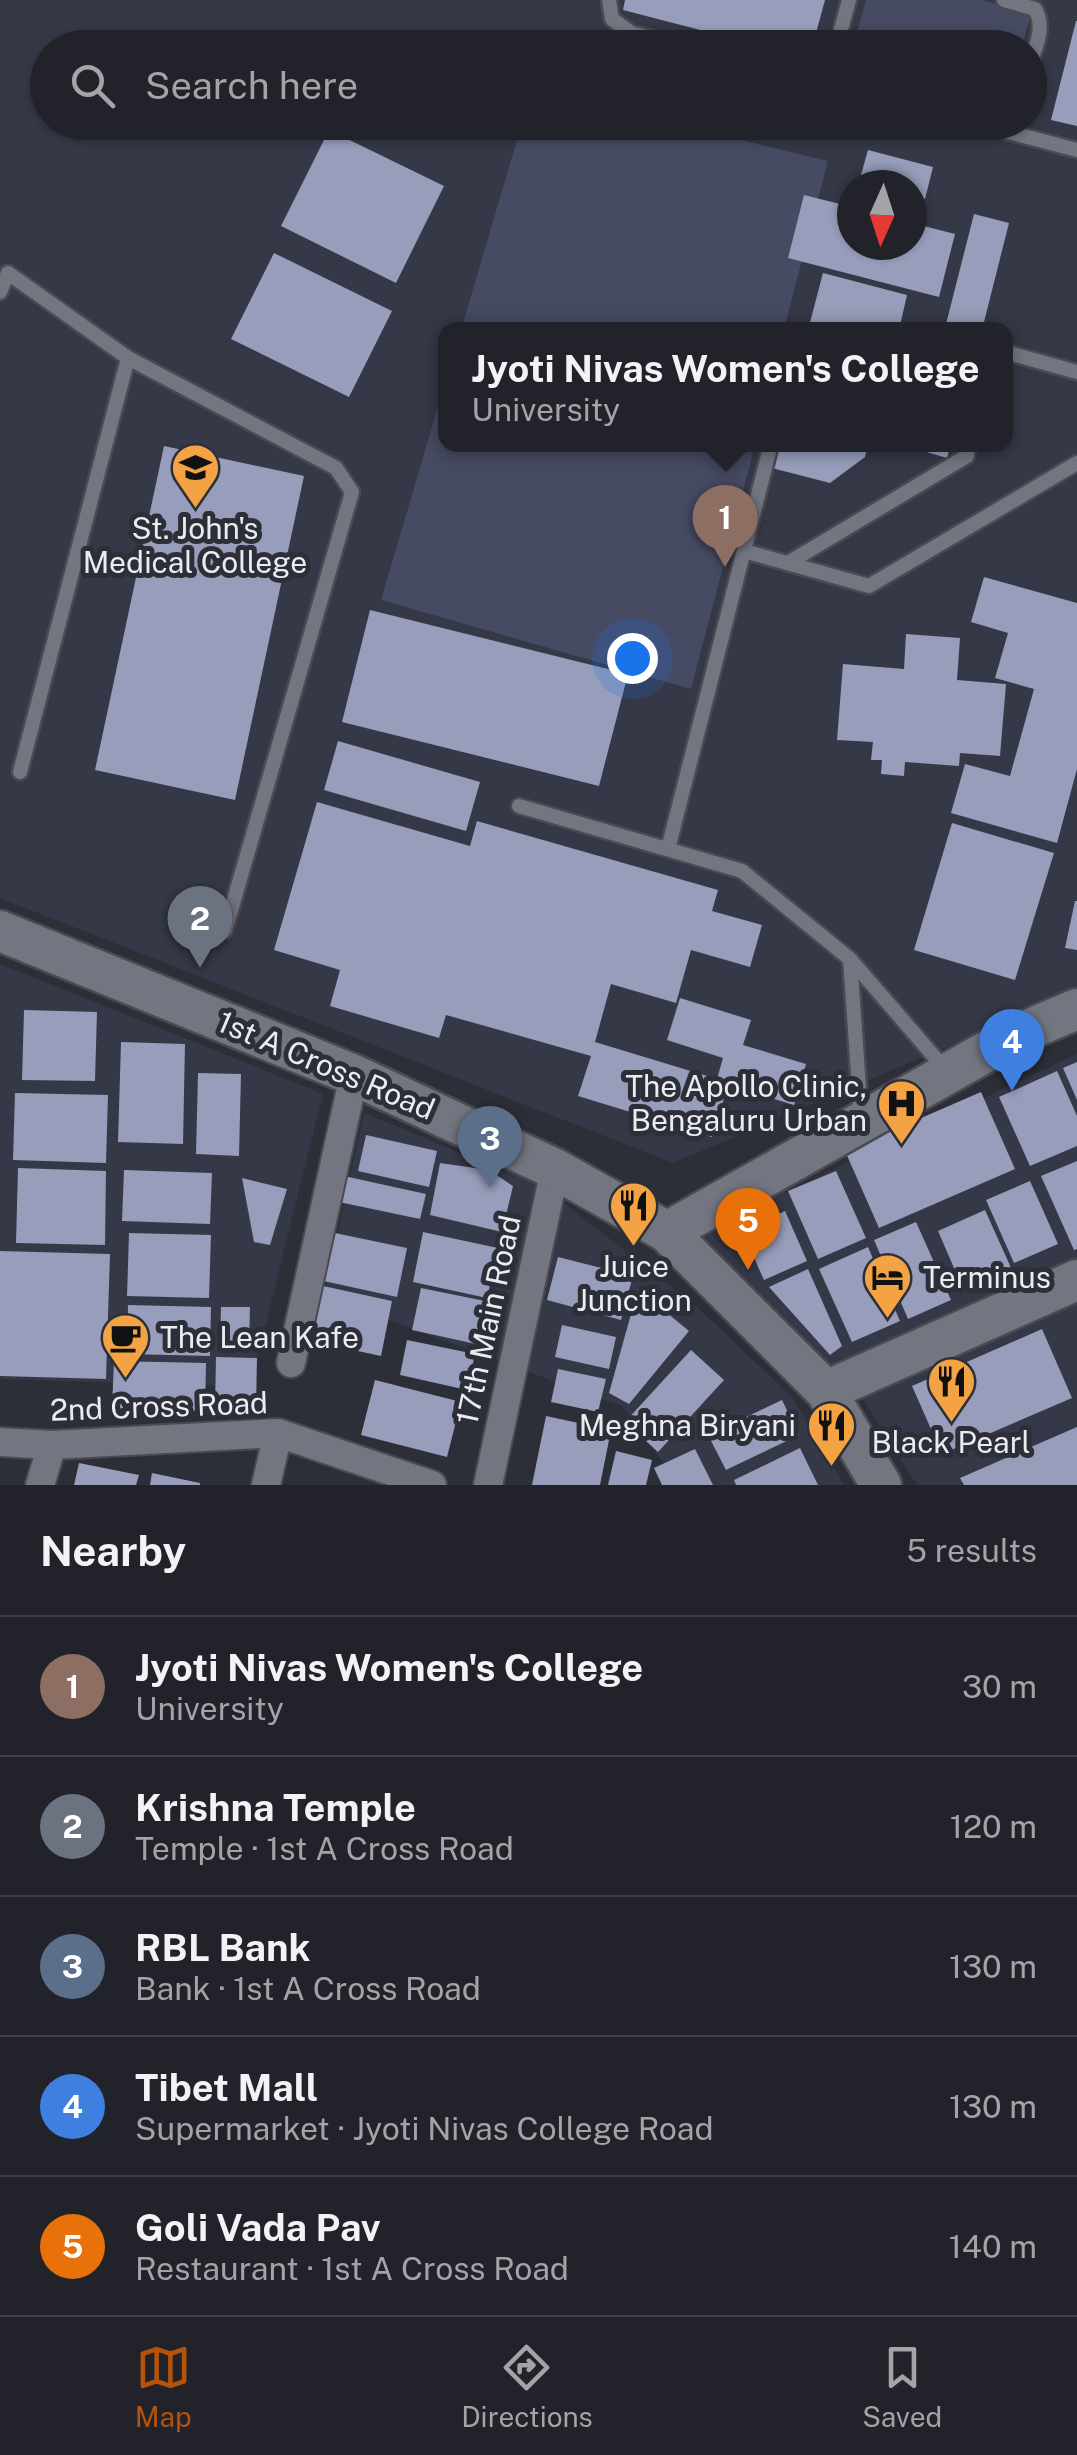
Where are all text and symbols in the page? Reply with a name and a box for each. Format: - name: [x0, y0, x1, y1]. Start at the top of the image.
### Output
- search box: [30, 30, 1047, 140]
- icon: search: [65, 58, 120, 113]
- text: Search here: [145, 63, 358, 108]
- north arrow: [837, 170, 927, 260]
- popup: [438, 322, 1013, 452]
- text: Jyoti Nivas Women's College: [471, 346, 980, 391]
- text: University: [471, 391, 620, 428]
- school or university icon: St. John's Medical College: [169, 442, 221, 510]
- pin: 1: [692, 484, 758, 567]
- place label: St. John's Medical College: [83, 510, 307, 580]
- your location: [607, 633, 658, 684]
- pin: 2: [168, 886, 232, 968]
- street label: 1st A Cross Road: [213, 1003, 440, 1127]
- pin: 4: [980, 1008, 1044, 1091]
- place label: The Apollo Clinic, Bengaluru Urban: [625, 1068, 867, 1138]
- hospital icon: The Apollo Clinic, Bengaluru Urban: [876, 1078, 928, 1146]
- pin: 3: [458, 1106, 522, 1188]
- restaurant icon: Juice Junction: [608, 1180, 660, 1248]
- pin: 5: [716, 1188, 780, 1270]
- street label: 17th Main Road: [448, 1212, 528, 1428]
- place label: Juice Junction: [576, 1248, 692, 1318]
- hotel icon: Terminus: [862, 1252, 914, 1320]
- place label: Terminus: [923, 1259, 1051, 1295]
- cafe icon: The Lean Kafe: [99, 1312, 151, 1380]
- place label: The Lean Kafe: [160, 1319, 359, 1355]
- restaurant icon: Black Pearl: [925, 1356, 977, 1424]
- street label: 2nd Cross Road: [49, 1384, 268, 1428]
- restaurant icon: Meghna Biryani: [805, 1400, 857, 1468]
- place label: Meghna Biryani: [579, 1407, 796, 1443]
- place label: Black Pearl: [872, 1424, 1030, 1460]
- text: Nearby: [40, 1526, 186, 1575]
- text: 5 results: [906, 1532, 1037, 1569]
- text: Jyoti Nivas Women's College: [135, 1645, 643, 1690]
- text: 1: [66, 1668, 79, 1705]
- text: 30 m: [962, 1668, 1037, 1705]
- text: University: [135, 1690, 284, 1727]
- text: Krishna Temple: [135, 1785, 416, 1830]
- text: 2: [62, 1808, 83, 1845]
- text: 120 m: [950, 1808, 1037, 1845]
- text: Temple · 1st A Cross Road: [135, 1830, 514, 1867]
- text: RBL Bank: [135, 1925, 311, 1970]
- text: 3: [62, 1948, 83, 1985]
- text: 130 m: [949, 1948, 1037, 1985]
- text: Bank · 1st A Cross Road: [135, 1970, 481, 2007]
- text: Tibet Mall: [135, 2065, 318, 2110]
- text: 4: [62, 2088, 83, 2125]
- text: 130 m: [949, 2088, 1037, 2125]
- text: Supermarket · Jyoti Nivas College Road: [135, 2110, 714, 2147]
- text: Goli Vada Pav: [135, 2205, 381, 2250]
- text: 5: [62, 2228, 83, 2265]
- text: 140 m: [949, 2228, 1037, 2265]
- text: Restaurant · 1st A Cross Road: [135, 2250, 569, 2287]
- tab: Map: [135, 2340, 192, 2433]
- tab: Directions: [461, 2340, 593, 2433]
- tab: Saved: [862, 2340, 942, 2433]

